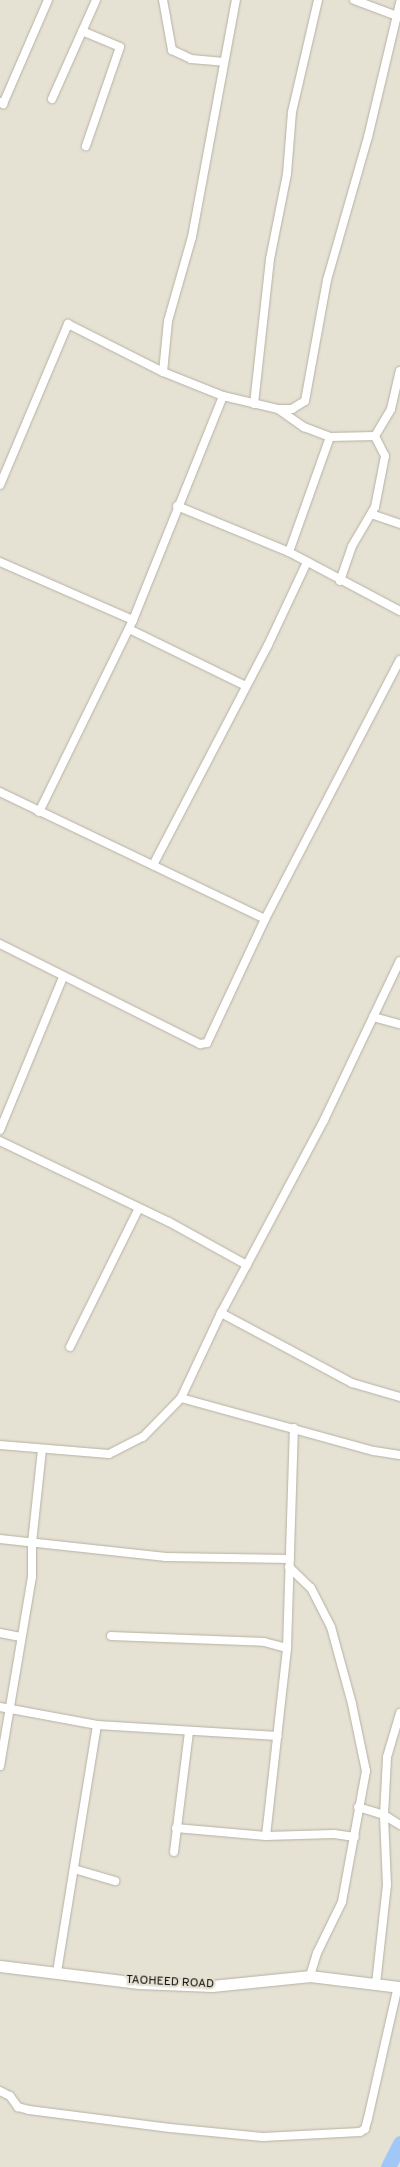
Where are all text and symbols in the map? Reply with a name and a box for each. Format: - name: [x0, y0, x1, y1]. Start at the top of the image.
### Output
- street label: TAOHEED ROAD: [126, 1974, 214, 1992]

